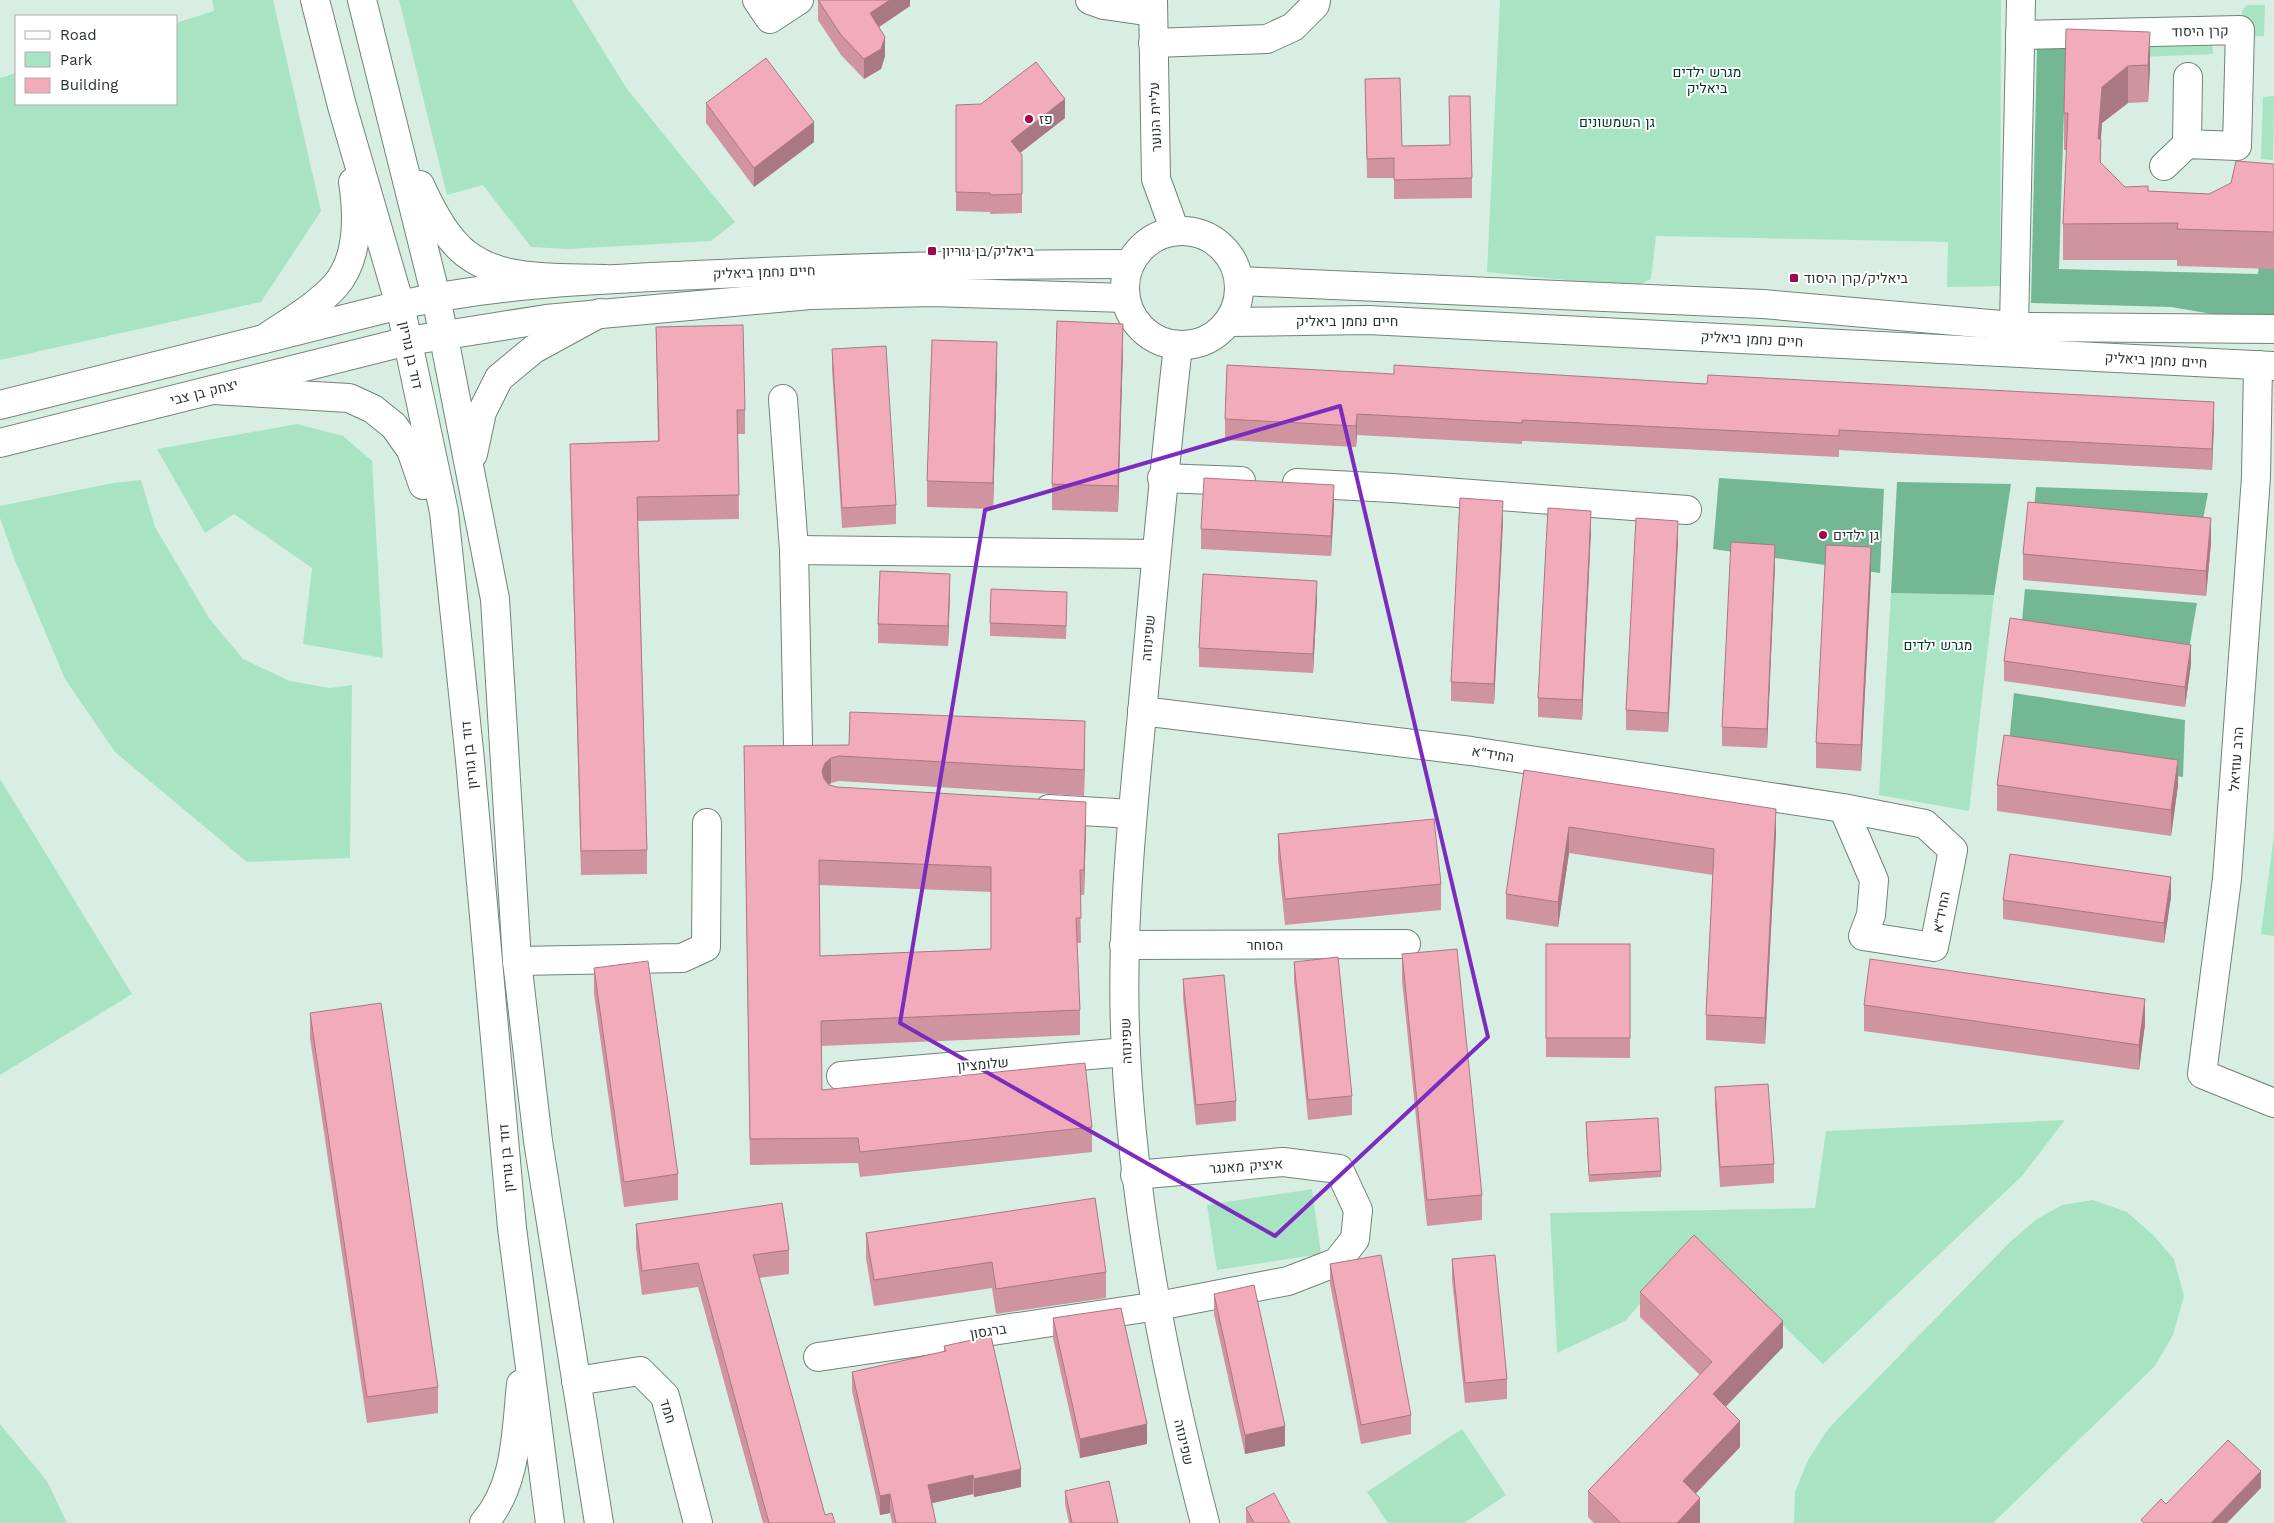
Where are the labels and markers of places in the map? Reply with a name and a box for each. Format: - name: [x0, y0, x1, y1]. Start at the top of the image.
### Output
- place label: פז: [1039, 111, 1053, 127]
- marker: פז: [1023, 113, 1035, 125]
- place label: ביאליק/בן גוריון: [942, 243, 1034, 259]
- marker: ביאליק/בן גוריון: [926, 245, 938, 257]
- place label: ביאליק/קרן היסוד: [1804, 270, 1909, 286]
- marker: ביאליק/קרן היסוד: [1788, 272, 1800, 284]
- place label: גן ילדים: [1833, 527, 1879, 543]
- marker: גן ילדים: [1817, 529, 1829, 541]

